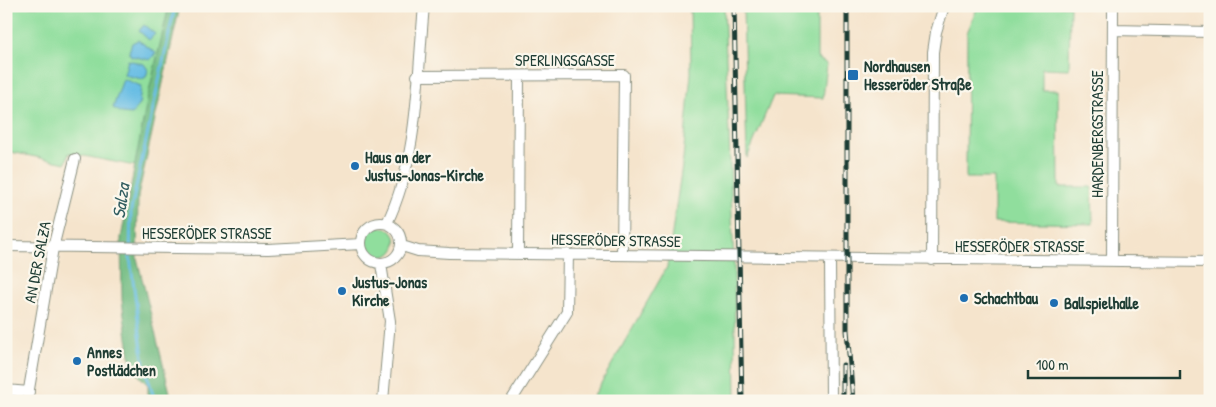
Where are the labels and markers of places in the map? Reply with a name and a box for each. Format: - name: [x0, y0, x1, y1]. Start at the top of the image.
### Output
- place label: Nordhausen Hesseröder Straße: [864, 55, 972, 96]
- marker: Nordhausen Hesseröder Straße: [846, 68, 860, 82]
- place label: Haus an der Justus-Jonas-Kirche: [365, 146, 485, 186]
- marker: Haus an der Justus-Jonas-Kirche: [349, 160, 361, 172]
- place label: Justus-Jonas Kirche: [352, 271, 428, 311]
- marker: Justus-Jonas Kirche: [336, 285, 348, 297]
- place label: Schachtbau: [974, 287, 1039, 309]
- marker: Schachtbau: [958, 292, 970, 304]
- place label: Ballspielhalle: [1064, 292, 1139, 315]
- marker: Ballspielhalle: [1048, 297, 1060, 309]
- place label: Annes Postlädchen: [87, 341, 156, 381]
- marker: Annes Postlädchen: [71, 355, 83, 367]

